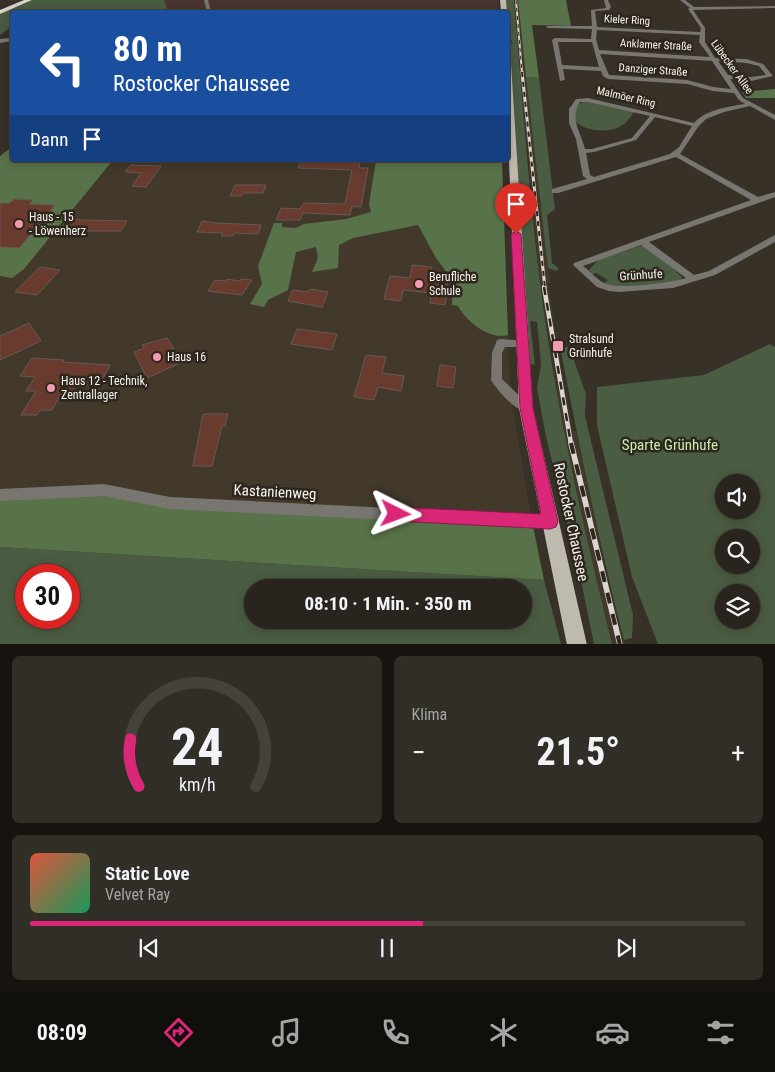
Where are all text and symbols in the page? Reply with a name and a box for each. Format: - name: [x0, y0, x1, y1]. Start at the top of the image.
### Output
- street label: Kieler Ring: [604, 12, 650, 28]
- text: 80 m: [113, 29, 182, 70]
- icon: left: [30, 30, 95, 95]
- street label: Anklamer Straße: [620, 37, 692, 53]
- street label: Lübecker Allee: [708, 37, 756, 97]
- street label: Danziger Straße: [618, 61, 688, 79]
- text: Rostocker Chaussee: [113, 71, 290, 96]
- street label: Malmöer Ring: [595, 84, 657, 110]
- icon: arrive: [78, 125, 106, 153]
- text: Dann: [30, 128, 68, 151]
- pin: [495, 183, 537, 234]
- icon: arrive: [502, 190, 530, 218]
- place label: Haus - 15 - Löwenherz: [29, 210, 86, 238]
- marker: Haus - 15 - Löwenherz: [13, 218, 25, 230]
- street label: Grünhufe: [619, 266, 663, 283]
- place label: Berufliche Schule: [429, 270, 477, 298]
- marker: Berufliche Schule: [413, 278, 425, 290]
- place label: Stralsund Grünhufe: [569, 332, 614, 360]
- marker: Stralsund Grünhufe: [551, 339, 565, 353]
- place label: Haus 16: [167, 350, 206, 364]
- marker: Haus 16: [151, 351, 163, 363]
- place label: Haus 12 - Technik, Zentrallager: [61, 374, 147, 402]
- marker: Haus 12 - Technik, Zentrallager: [45, 382, 57, 394]
- park label: Sparte Grünhufe: [622, 436, 718, 454]
- street label: Rostocker Chaussee: [550, 461, 592, 583]
- map controls: [715, 474, 760, 629]
- button: sound: [715, 474, 760, 519]
- street label: Kastanienweg: [233, 481, 317, 503]
- position arrow: [369, 487, 421, 539]
- button: search: [715, 529, 760, 574]
- speed limit sign: 30: [15, 564, 80, 629]
- button: layers: [715, 584, 760, 629]
- text: 08:10 · 1 Min. · 350 m: [304, 592, 472, 615]
- text: Klima: [412, 705, 447, 724]
- text: 24: [170, 717, 223, 778]
- text: 21.5°: [537, 730, 620, 774]
- text: −: [412, 736, 426, 769]
- text: +: [731, 736, 745, 769]
- text: km/h: [178, 774, 215, 795]
- text: Static Love: [105, 862, 190, 885]
- text: Velvet Ray: [105, 885, 170, 904]
- icon: previous: [135, 934, 163, 962]
- icon: pause: [373, 934, 401, 962]
- icon: next: [612, 934, 640, 962]
- icon: directions: [161, 1015, 196, 1050]
- icon: music: [269, 1015, 304, 1050]
- icon: phone: [378, 1015, 413, 1050]
- icon: climate: [486, 1015, 521, 1050]
- icon: car: [595, 1015, 630, 1050]
- icon: filters: [703, 1015, 738, 1050]
- text: 08:09: [37, 1020, 87, 1045]

